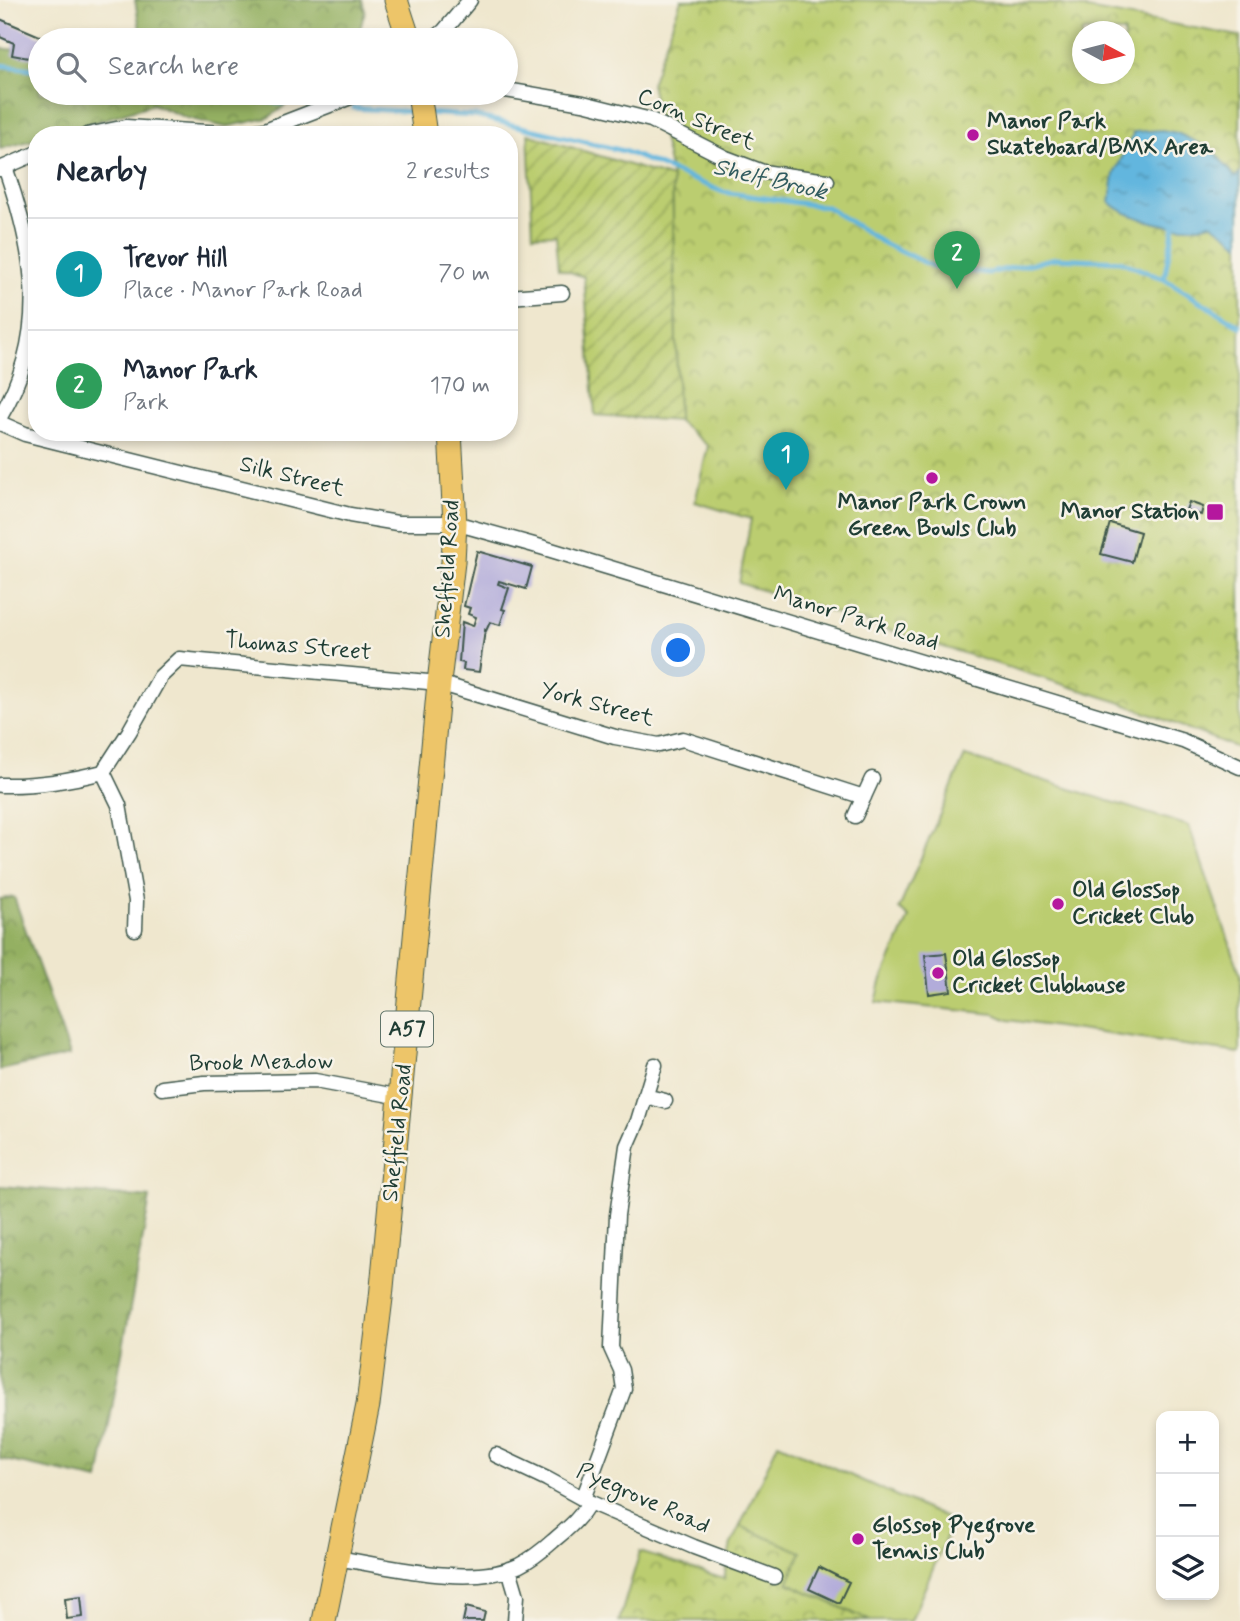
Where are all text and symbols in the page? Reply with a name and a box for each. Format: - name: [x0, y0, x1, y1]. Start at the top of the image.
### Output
- north arrow: [1072, 21, 1135, 84]
- search box: [28, 28, 518, 105]
- icon: search: [52, 48, 90, 86]
- text: Search here: [108, 50, 239, 84]
- street label: Corn Street: [633, 82, 760, 158]
- place label: Manor Park Skateboard/BMX Area: [987, 107, 1214, 163]
- marker: Manor Park Skateboard/BMX Area: [965, 127, 981, 143]
- text: Nearby: [56, 152, 147, 191]
- water label: Shelf Brook: [710, 152, 832, 209]
- text: 2 results: [406, 157, 490, 187]
- pin: 2: [934, 231, 980, 289]
- text: Trevor Hill: [123, 242, 228, 276]
- text: 1: [74, 259, 84, 289]
- text: 70 m: [438, 259, 490, 289]
- text: Place · Manor Park Road: [123, 276, 363, 306]
- text: Manor Park: [123, 354, 258, 388]
- text: 2: [73, 371, 85, 401]
- text: 170 m: [430, 371, 490, 401]
- text: Park: [123, 388, 169, 418]
- pin: 1: [763, 432, 809, 490]
- street label: Silk Street: [236, 449, 348, 505]
- marker: Manor Park Crown Green Bowls Club: [924, 470, 940, 486]
- place label: Manor Park Crown Green Bowls Club: [838, 488, 1026, 544]
- place label: Manor Station: [1060, 497, 1199, 527]
- street label: Sheffield Road: [428, 499, 468, 639]
- marker: Manor Station: [1205, 502, 1225, 522]
- street label: Manor Park Road: [770, 580, 942, 658]
- street label: Thomas Street: [223, 626, 373, 668]
- your location: [661, 633, 695, 667]
- street label: York Street: [537, 675, 658, 735]
- place label: Old Glossop Cricket Club: [1072, 876, 1194, 932]
- marker: Old Glossop Cricket Club: [1050, 896, 1066, 912]
- place label: Old Glossop Cricket Clubhouse: [952, 945, 1126, 1001]
- marker: Old Glossop Cricket Clubhouse: [930, 965, 946, 981]
- road number: A57: [381, 1012, 433, 1046]
- street label: Brook Meadow: [189, 1047, 333, 1079]
- street label: Sheffield Road: [376, 1063, 420, 1203]
- map controls: [1156, 1411, 1219, 1600]
- button: +: [1156, 1411, 1219, 1474]
- street label: Pyegrove Road: [571, 1456, 714, 1544]
- button: −: [1156, 1474, 1219, 1537]
- place label: Glossop Pyegrove Tennis Club: [872, 1511, 1036, 1567]
- marker: Glossop Pyegrove Tennis Club: [850, 1531, 866, 1547]
- button: layers: [1156, 1537, 1219, 1600]

